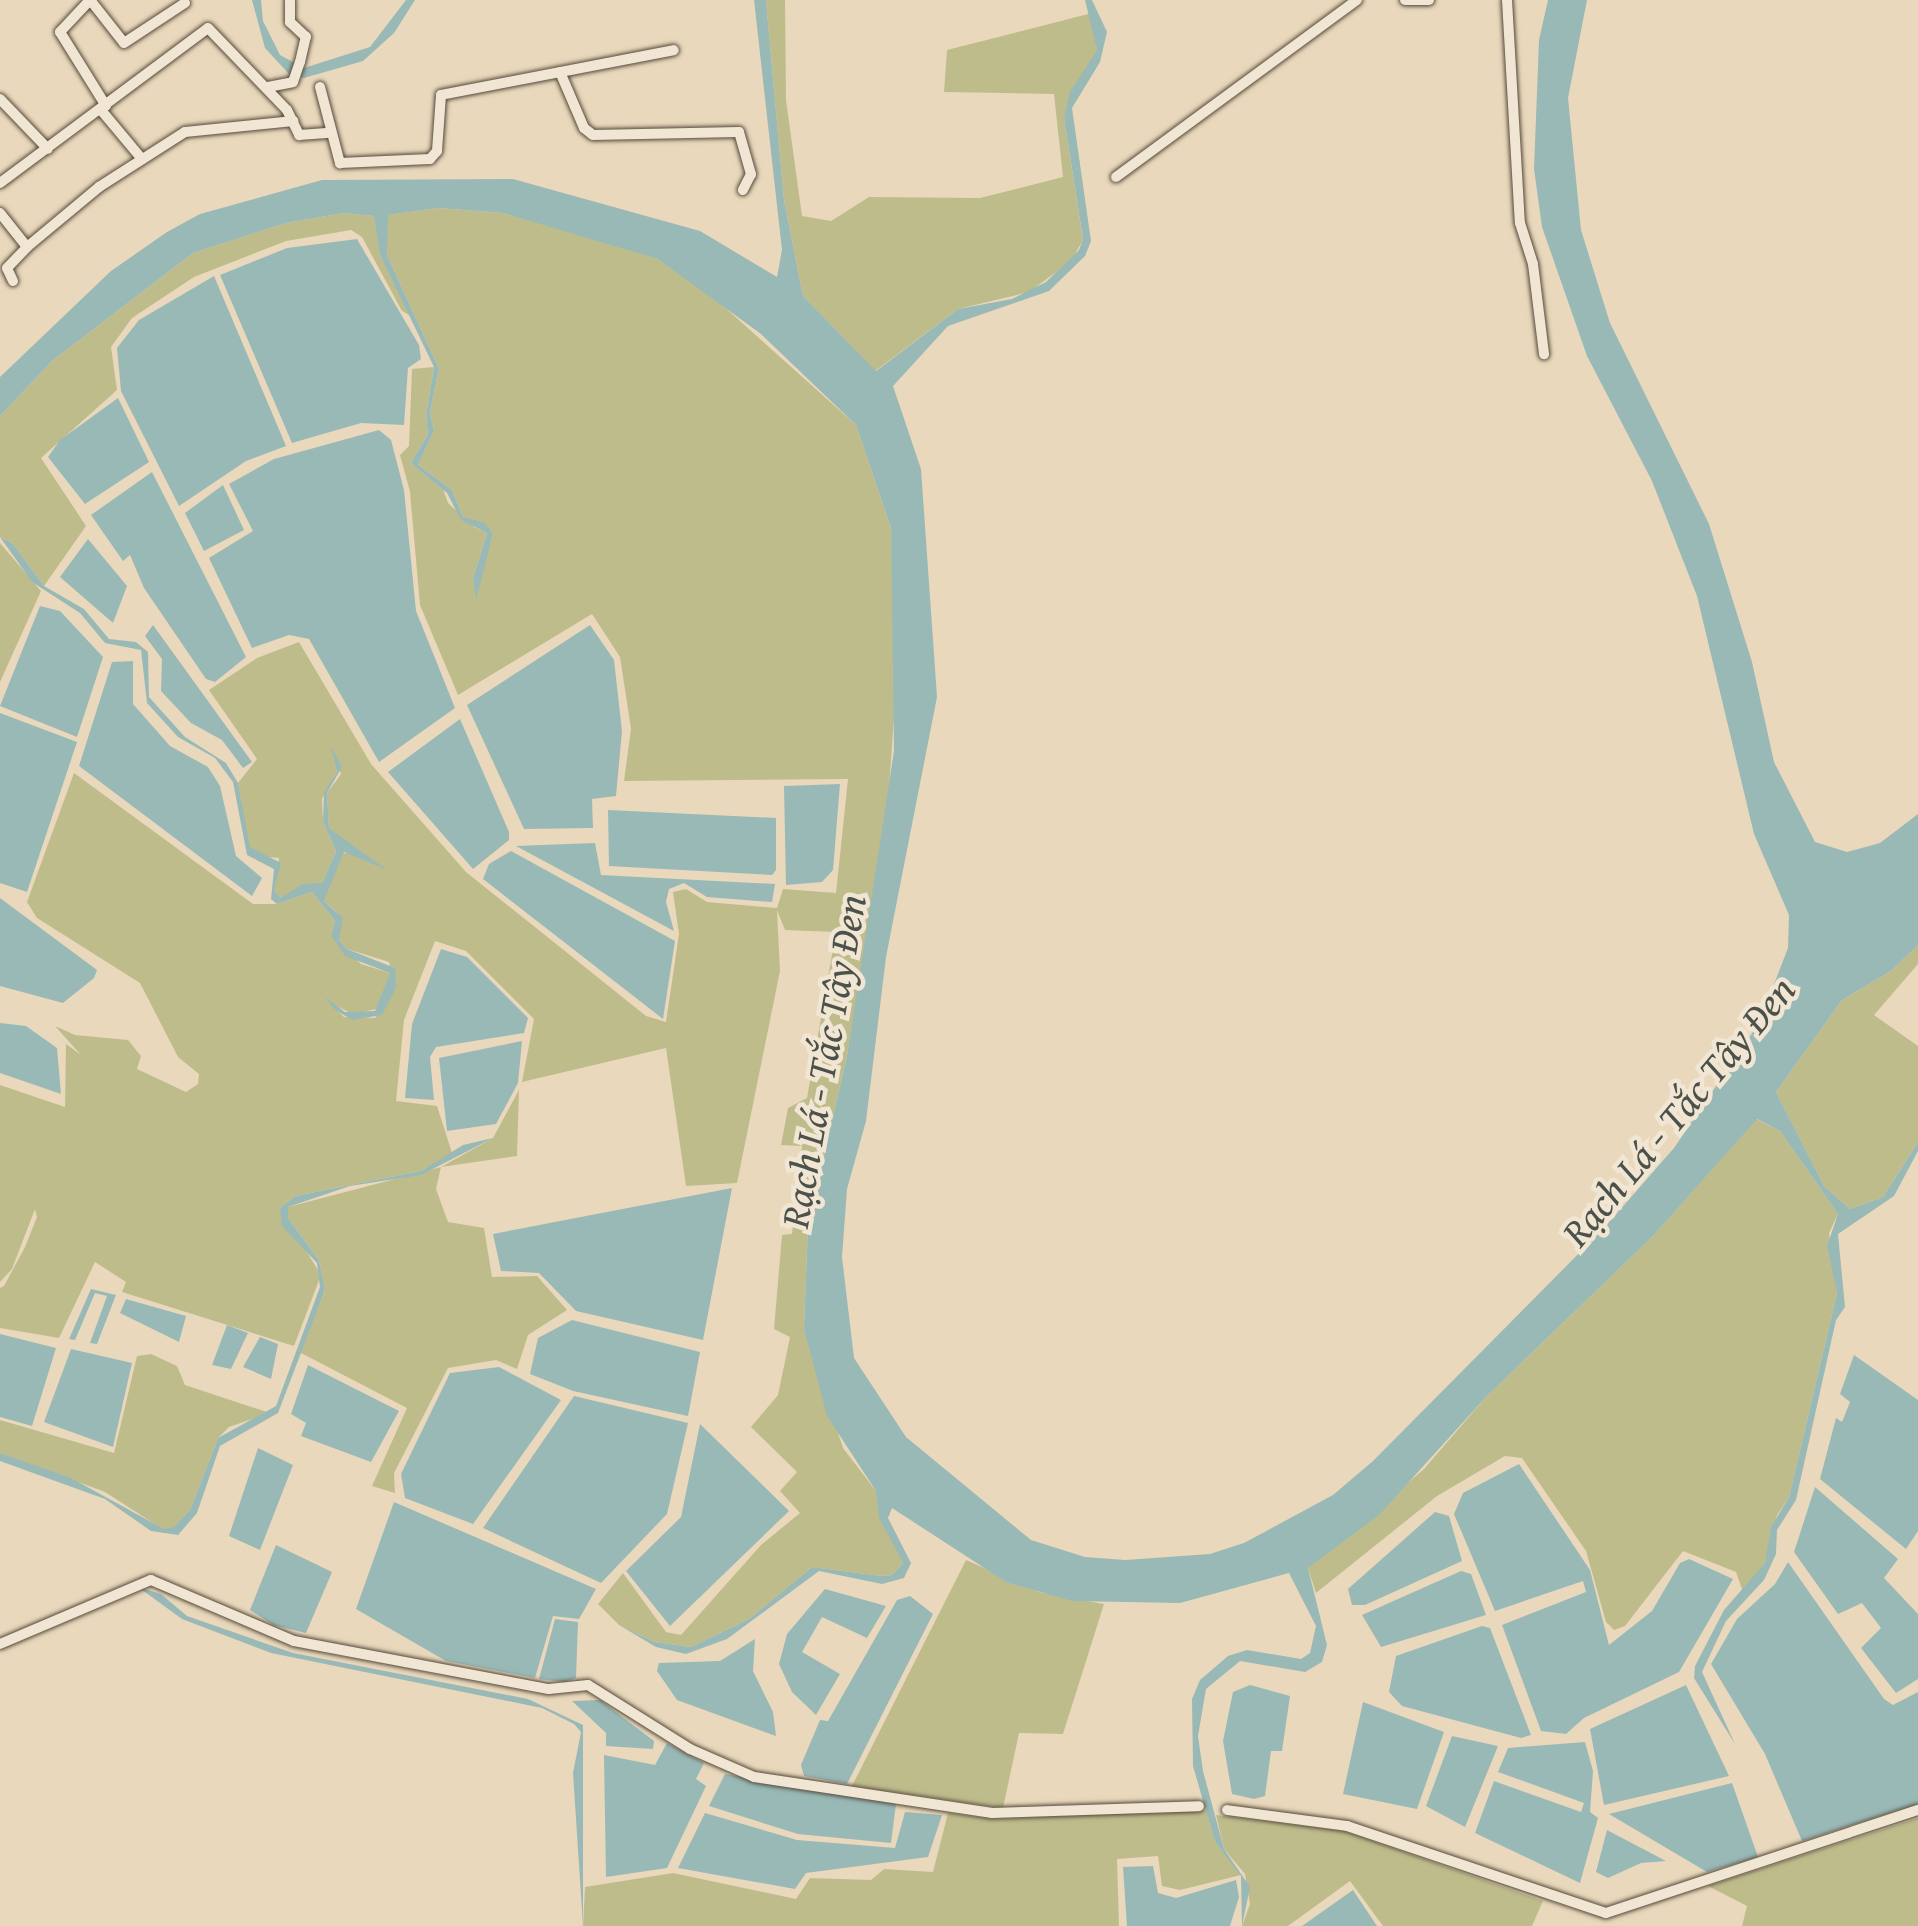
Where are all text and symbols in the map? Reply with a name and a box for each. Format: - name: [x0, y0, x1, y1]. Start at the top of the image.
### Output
- water label: Rạch Lá - Tắc Tây Đen: [770, 891, 876, 1231]
- water label: Rạch Lá - Tắc Tây Đen: [1551, 966, 1805, 1256]

